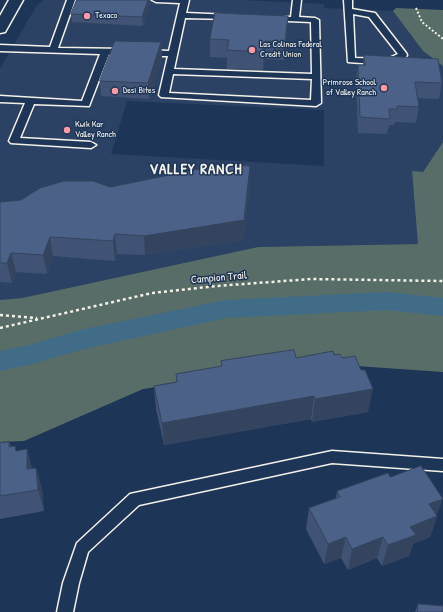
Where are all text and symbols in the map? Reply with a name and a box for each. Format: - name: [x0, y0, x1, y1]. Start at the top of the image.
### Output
- marker: Texaco: [82, 11, 92, 21]
- place label: Texaco: [95, 11, 117, 21]
- place label: Las Colinas Federal Credit Union: [260, 40, 322, 61]
- marker: Las Colinas Federal Credit Union: [247, 45, 257, 55]
- place label: Primrose School of Valley Ranch: [323, 78, 376, 99]
- marker: Primrose School of Valley Ranch: [379, 83, 389, 93]
- marker: Desi Bites: [110, 86, 120, 96]
- place label: Desi Bites: [123, 86, 155, 96]
- place label: Kwik Kar Valley Ranch: [75, 120, 116, 141]
- marker: Kwik Kar Valley Ranch: [62, 125, 72, 135]
- district label: VALLEY RANCH: [150, 161, 242, 179]
- street label: Campion Trail: [191, 269, 247, 287]

